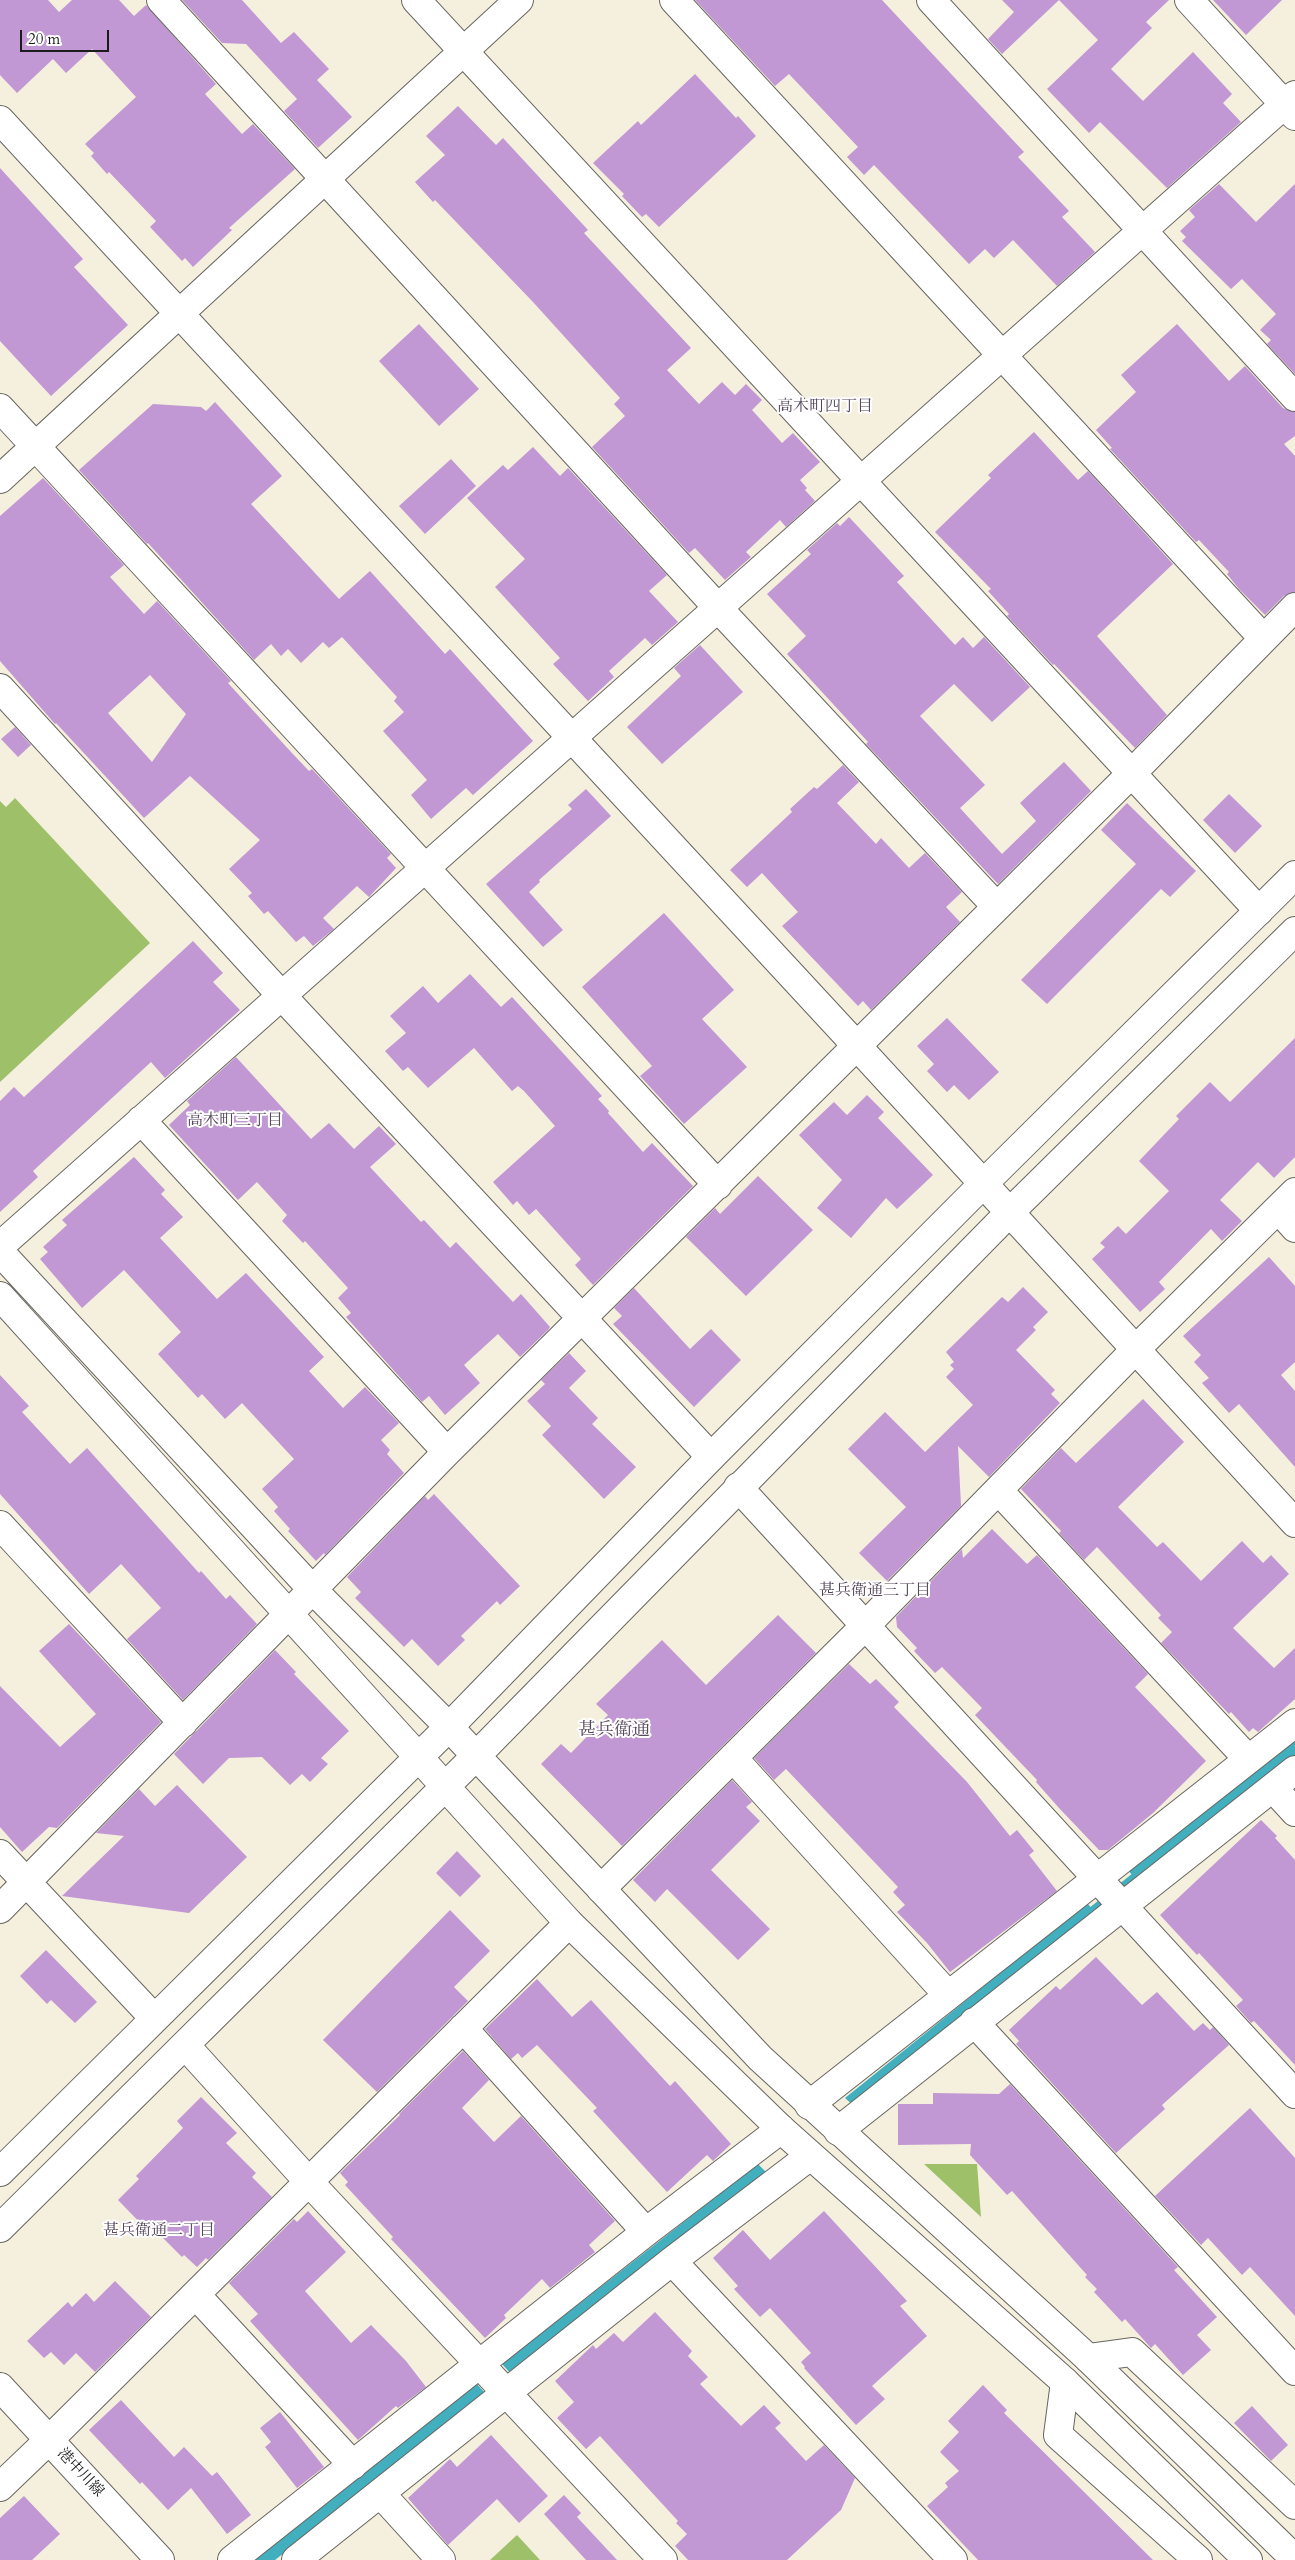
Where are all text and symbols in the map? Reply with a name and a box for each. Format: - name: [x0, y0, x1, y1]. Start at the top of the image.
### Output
- scale bar: [22, 20, 111, 52]
- text: 20 m: [28, 29, 60, 49]
- district label: 高木町四丁目: [777, 397, 873, 417]
- district label: 高木町三丁目: [187, 1111, 283, 1131]
- district label: 甚兵衛通三丁目: [819, 1581, 931, 1601]
- district label: 甚兵衛通: [578, 1720, 650, 1742]
- district label: 甚兵衛通二丁目: [103, 2221, 215, 2241]
- street label: 港中川線: [53, 2445, 107, 2501]

